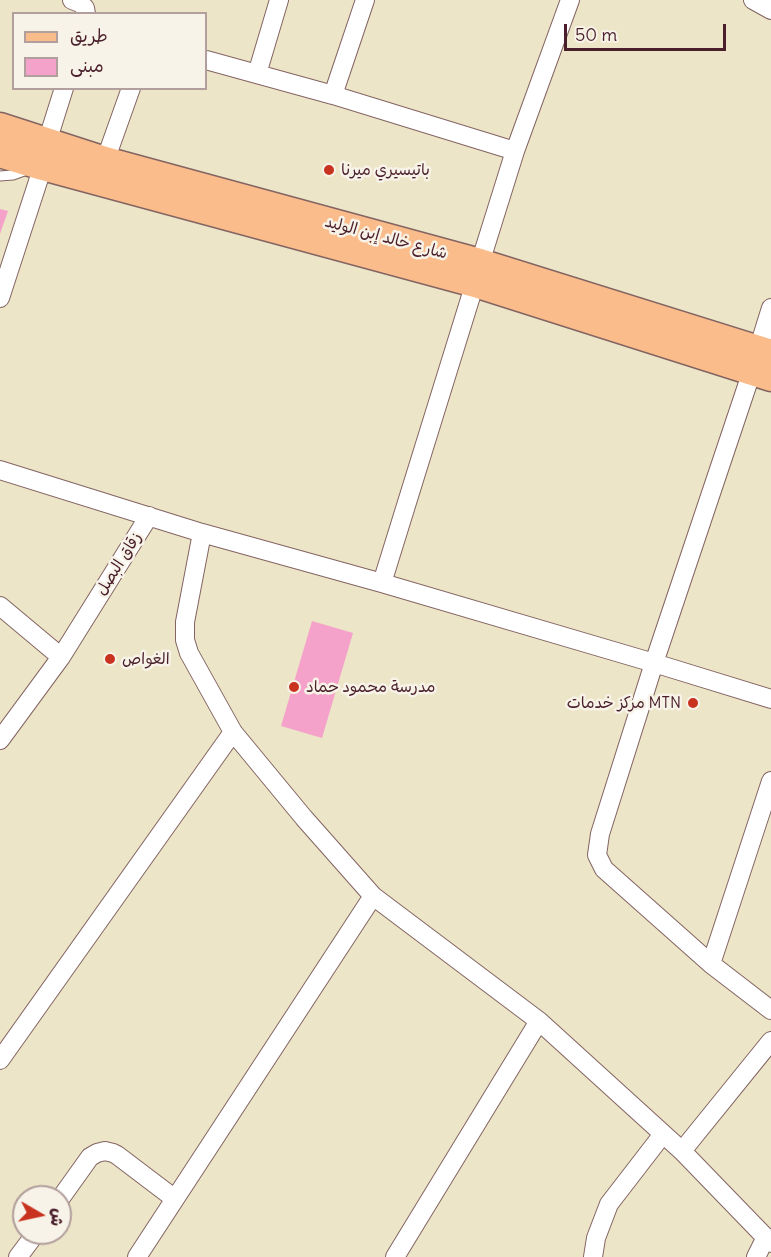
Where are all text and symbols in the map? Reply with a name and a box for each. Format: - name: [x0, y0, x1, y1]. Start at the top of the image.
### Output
- legend: [12, 12, 207, 90]
- scale bar: [567, 12, 729, 50]
- text: 50 m: [575, 23, 617, 46]
- text: طريق: [70, 24, 108, 47]
- text: مبنى: [70, 54, 104, 77]
- place label: باتيسيري ميرنا: [341, 160, 430, 180]
- marker: باتيسيري ميرنا: [322, 163, 336, 177]
- street label: شارع خالد إبن الوليد: [323, 212, 449, 264]
- street label: زقاق البصل: [92, 529, 146, 599]
- place label: الغواص: [122, 649, 170, 669]
- marker: الغواص: [103, 652, 117, 666]
- place label: مدرسة محمود حماد: [306, 677, 435, 697]
- marker: مدرسة محمود حماد: [287, 680, 301, 694]
- place label: مركز خدمات MTN: [567, 693, 681, 713]
- marker: مركز خدمات MTN: [686, 696, 700, 710]
- north arrow: [12, 1185, 72, 1245]
- text: ش: [47, 1207, 69, 1228]

